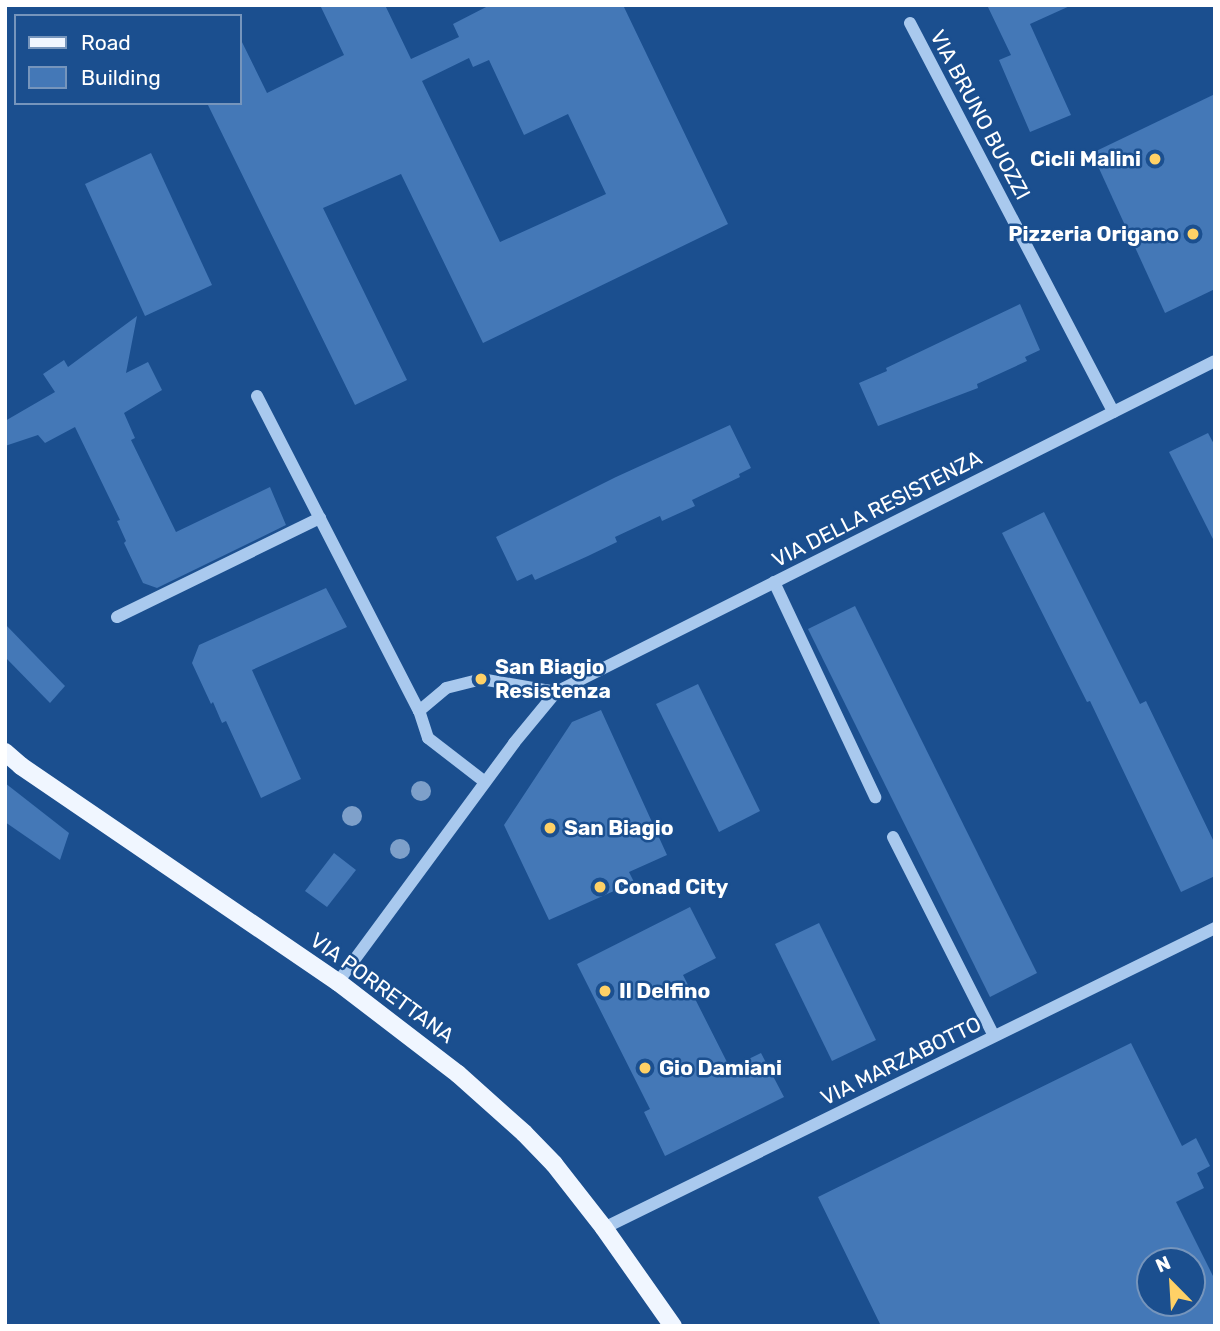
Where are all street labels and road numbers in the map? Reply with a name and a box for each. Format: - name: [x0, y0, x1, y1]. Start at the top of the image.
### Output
- street label: VIA BRUNO BUOZZI: [925, 26, 1035, 204]
- street label: VIA DELLA RESISTENZA: [767, 445, 987, 573]
- street label: VIA PORRETTANA: [305, 927, 459, 1049]
- street label: VIA MARZABOTTO: [816, 1011, 986, 1111]

